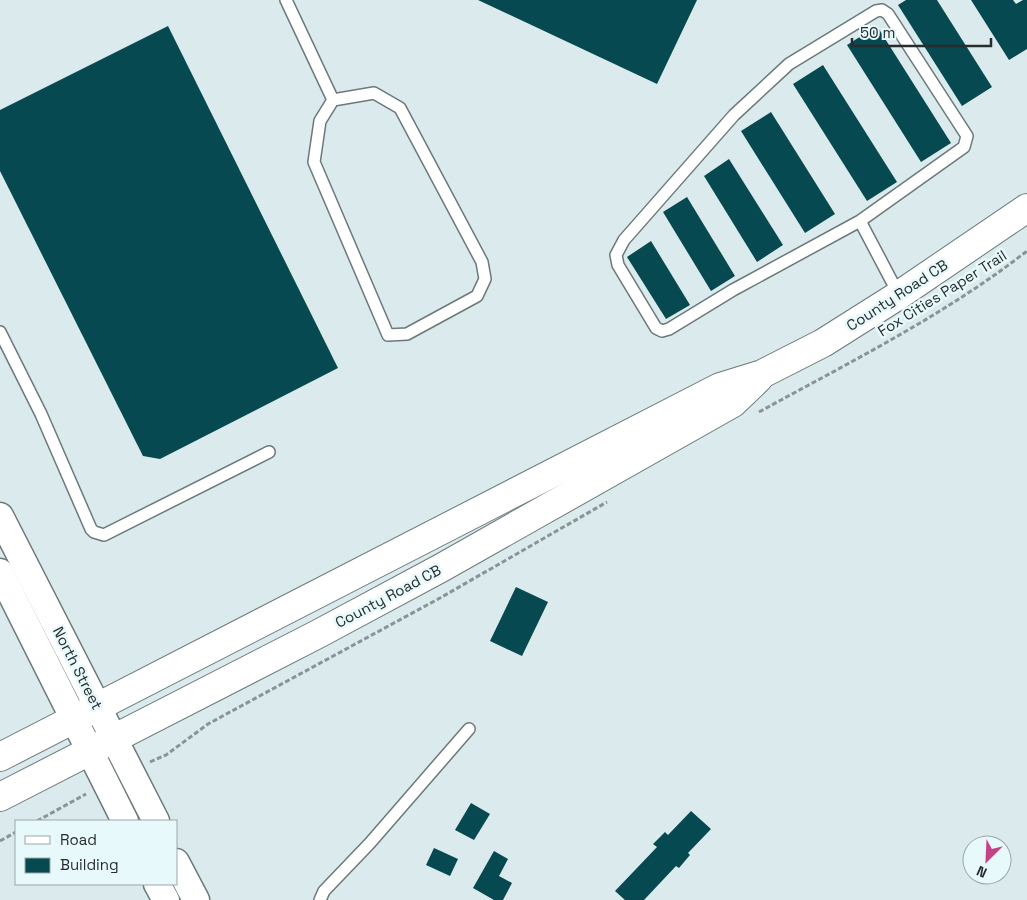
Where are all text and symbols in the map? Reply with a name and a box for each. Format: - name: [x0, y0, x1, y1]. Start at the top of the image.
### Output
- scale bar: [852, 15, 991, 47]
- text: 50 m: [860, 23, 895, 42]
- street label: Fox Cities Paper Trail: [874, 246, 1010, 340]
- street label: County Road CB: [843, 255, 951, 335]
- street label: County Road CB: [332, 560, 444, 632]
- street label: North Street: [49, 623, 107, 713]
- legend: [15, 820, 178, 885]
- text: Road: [60, 830, 97, 849]
- north arrow: [962, 835, 1012, 885]
- text: Building: [60, 855, 119, 874]
- text: N: [974, 862, 990, 882]

